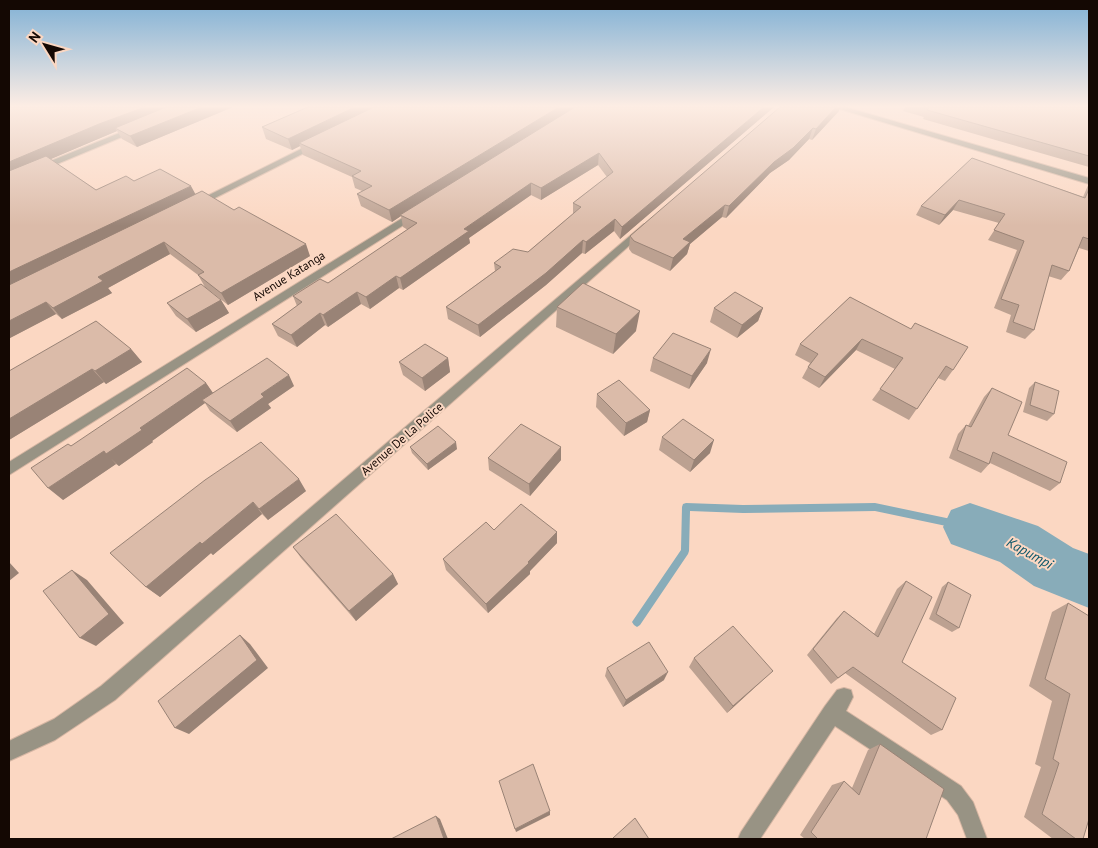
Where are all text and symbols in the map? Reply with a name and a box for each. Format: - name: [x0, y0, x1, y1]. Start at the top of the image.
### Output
- north arrow: [20, 20, 70, 70]
- text: N: [25, 28, 45, 46]
- street label: Avenue Katanga: [250, 247, 328, 304]
- street label: Avenue De La Police: [358, 399, 446, 478]
- water label: Kapumpi: [1004, 533, 1057, 573]

